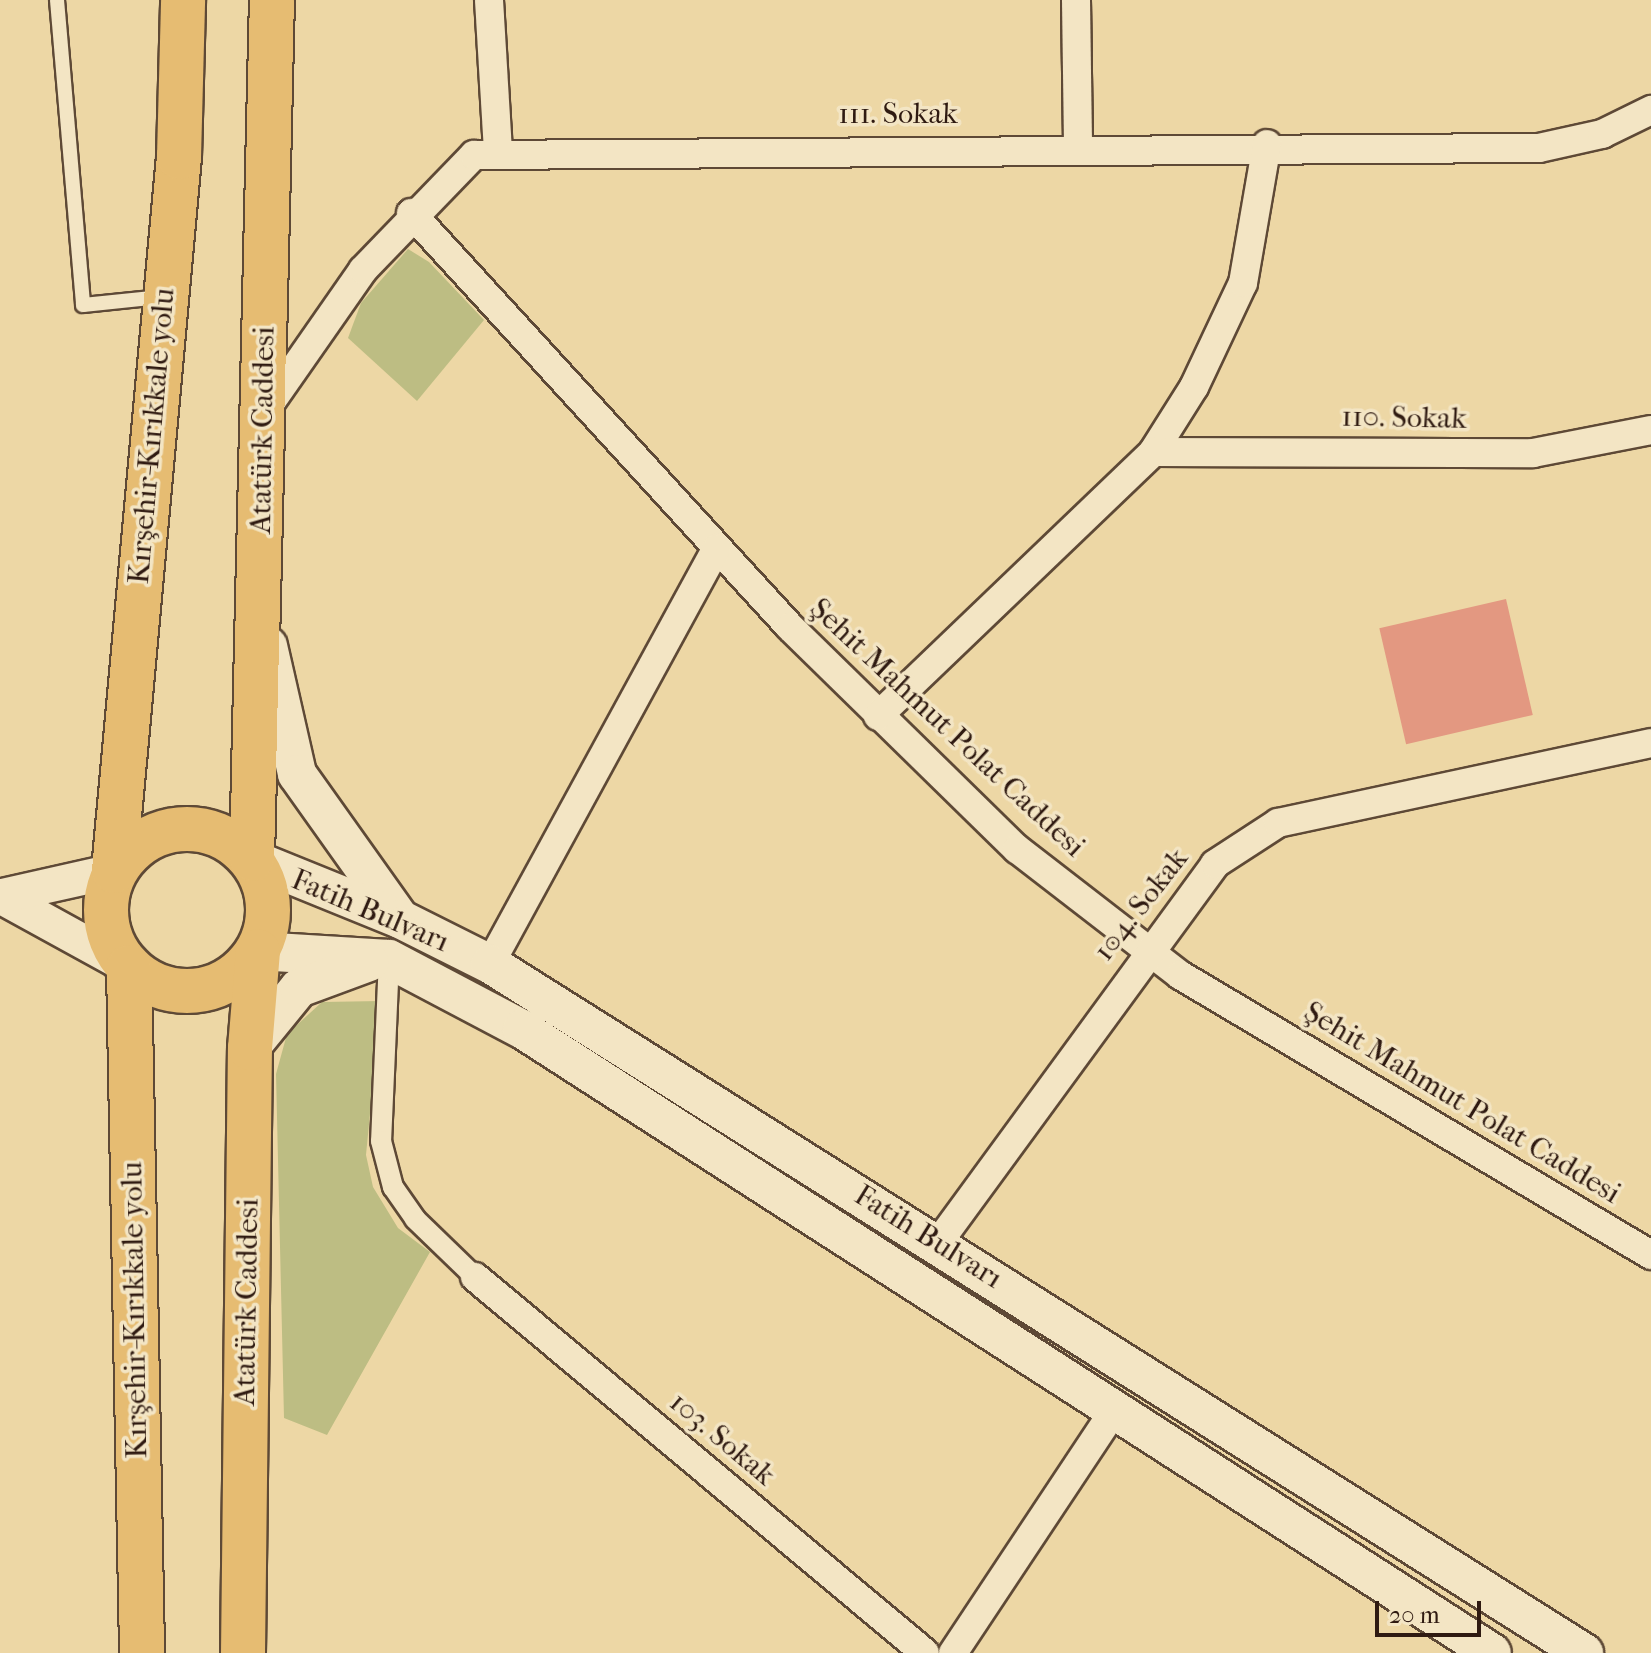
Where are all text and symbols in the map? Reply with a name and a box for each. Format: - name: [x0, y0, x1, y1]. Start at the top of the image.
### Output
- street label: 111. Sokak: [838, 96, 958, 132]
- street label: Kırşehir-Kırıkkale yolu: [121, 286, 183, 586]
- street label: Atatürk Caddesi: [243, 326, 283, 534]
- street label: 110. Sokak: [1341, 399, 1467, 437]
- street label: Şehit Mahmut Polat Caddesi: [802, 591, 1092, 865]
- street label: 104. Sokak: [1086, 842, 1196, 968]
- street label: Fatih Bulvarı: [286, 862, 454, 960]
- street label: Şehit Mahmut Polat Caddesi: [1297, 994, 1627, 1212]
- street label: Kırşehir-Kırıkkale yolu: [114, 1161, 156, 1459]
- street label: Fatih Bulvarı: [848, 1177, 1008, 1297]
- street label: Atatürk Caddesi: [227, 1198, 267, 1406]
- street label: 103. Sokak: [662, 1384, 782, 1494]
- scale bar: [1379, 1585, 1485, 1635]
- text: 20 m: [1389, 1601, 1440, 1629]

